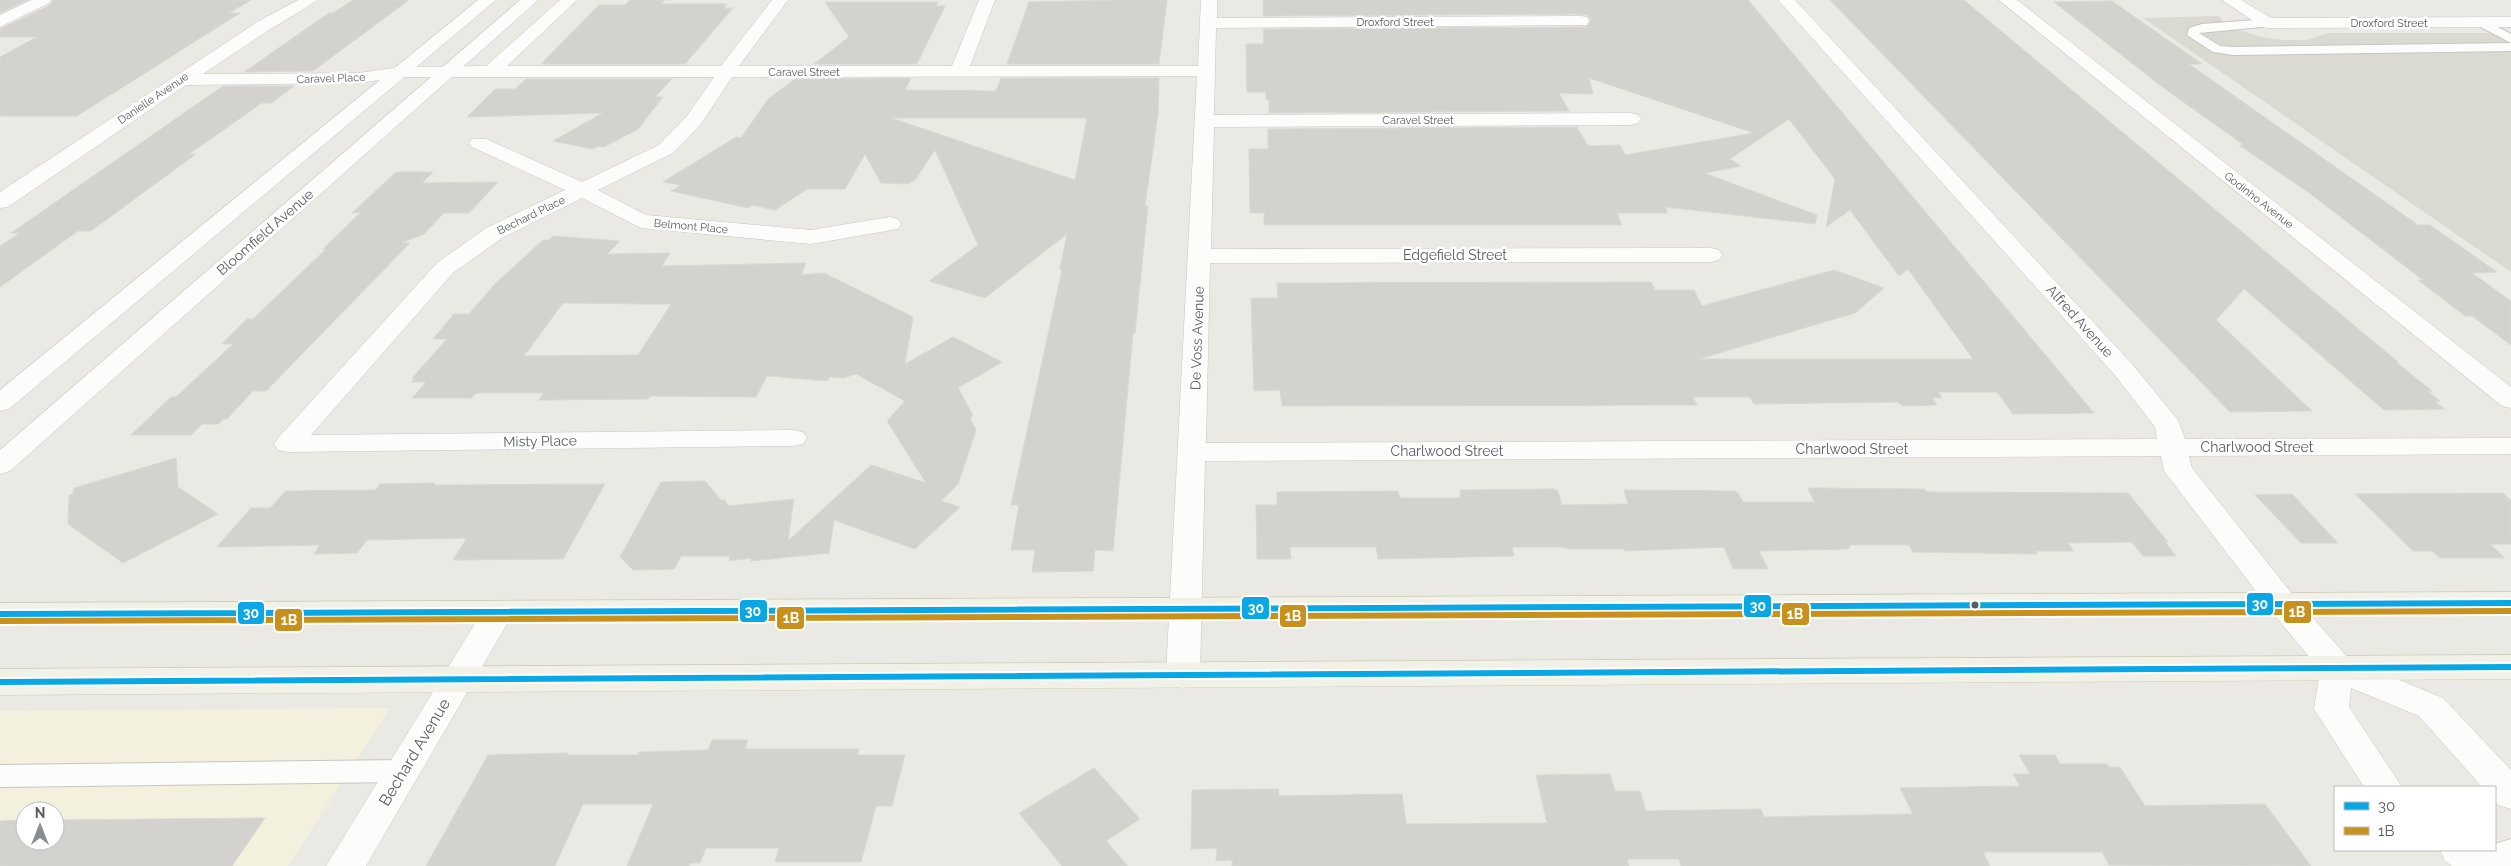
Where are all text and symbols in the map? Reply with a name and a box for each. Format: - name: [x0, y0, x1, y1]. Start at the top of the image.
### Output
- street label: Droxford Street: [1356, 16, 1434, 29]
- street label: Droxford Street: [2350, 17, 2428, 30]
- street label: Caravel Street: [768, 66, 840, 79]
- street label: Danielle Avenue: [115, 70, 192, 127]
- street label: Caravel Place: [296, 71, 366, 86]
- street label: Caravel Street: [1382, 114, 1454, 127]
- street label: Godinho Avenue: [2222, 169, 2296, 232]
- street label: Bloomfield Avenue: [213, 186, 317, 278]
- street label: Bechard Place: [495, 193, 568, 237]
- street label: Belmont Place: [653, 217, 729, 236]
- street label: Edgefield Street: [1403, 247, 1507, 263]
- street label: Alfred Avenue: [2043, 282, 2117, 360]
- street label: De Voss Avenue: [1187, 286, 1207, 390]
- street label: Misty Place: [503, 432, 577, 450]
- street label: Charlwood Street: [2201, 439, 2314, 455]
- street label: Charlwood Street: [1796, 441, 1909, 457]
- street label: Charlwood Street: [1391, 443, 1504, 459]
- line badge: 30: [2246, 592, 2274, 616]
- line badge: 30: [1743, 594, 1772, 618]
- line badge: 30: [1241, 596, 1270, 620]
- text: 30: [2252, 596, 2268, 612]
- text: 30: [1750, 598, 1766, 614]
- line badge: 30: [739, 599, 768, 623]
- text: 30: [1248, 600, 1264, 616]
- unlabelled marker: [1970, 600, 1980, 610]
- line badge: 1B: [2283, 600, 2312, 624]
- line badge: 30: [237, 601, 265, 625]
- line badge: 1B: [1781, 602, 1810, 626]
- text: 30: [745, 603, 761, 619]
- line badge: 1B: [1279, 604, 1307, 628]
- text: 1B: [2289, 604, 2306, 620]
- text: 30: [243, 605, 259, 621]
- line badge: 1B: [776, 606, 805, 630]
- text: 1B: [1787, 606, 1804, 622]
- line badge: 1B: [274, 608, 303, 632]
- text: 1B: [1285, 608, 1302, 624]
- text: 1B: [783, 610, 800, 626]
- text: 1B: [281, 612, 298, 628]
- street label: Bechard Avenue: [375, 695, 454, 809]
- legend: [2334, 786, 2496, 851]
- text: 30: [2378, 797, 2395, 815]
- north arrow: [15, 801, 65, 851]
- text: N: [35, 805, 45, 821]
- text: 1B: [2378, 822, 2394, 840]

